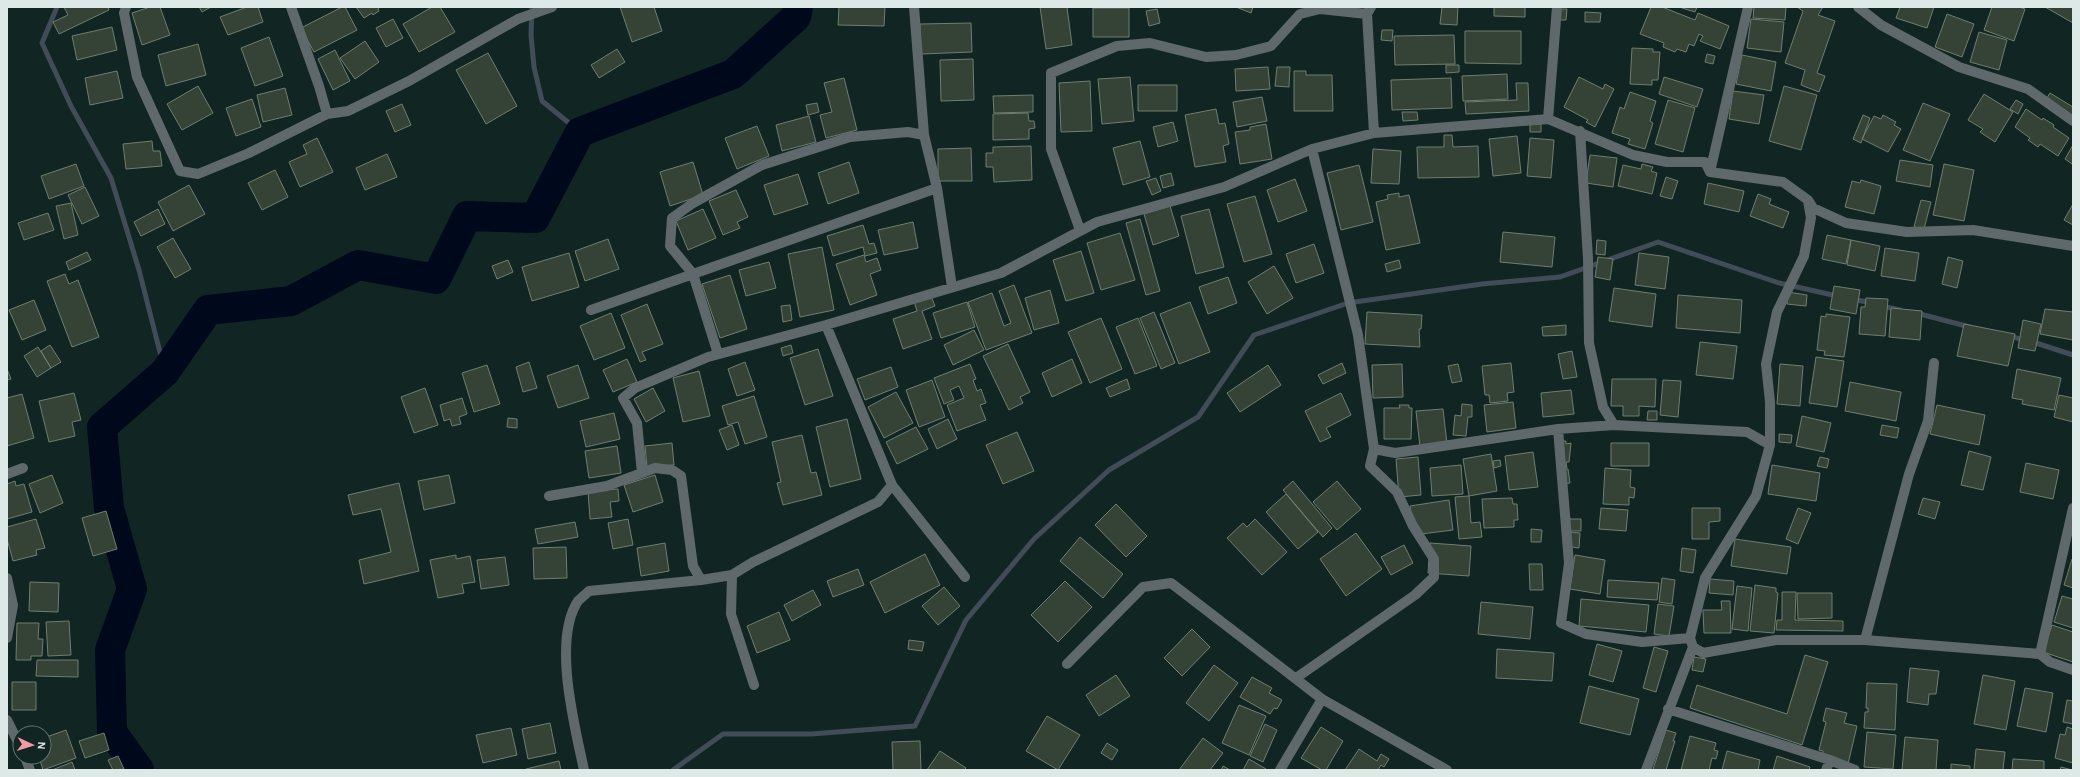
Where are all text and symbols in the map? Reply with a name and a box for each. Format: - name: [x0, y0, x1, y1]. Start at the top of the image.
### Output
- north arrow: [12, 725, 52, 765]
- text: N: [36, 741, 47, 750]

